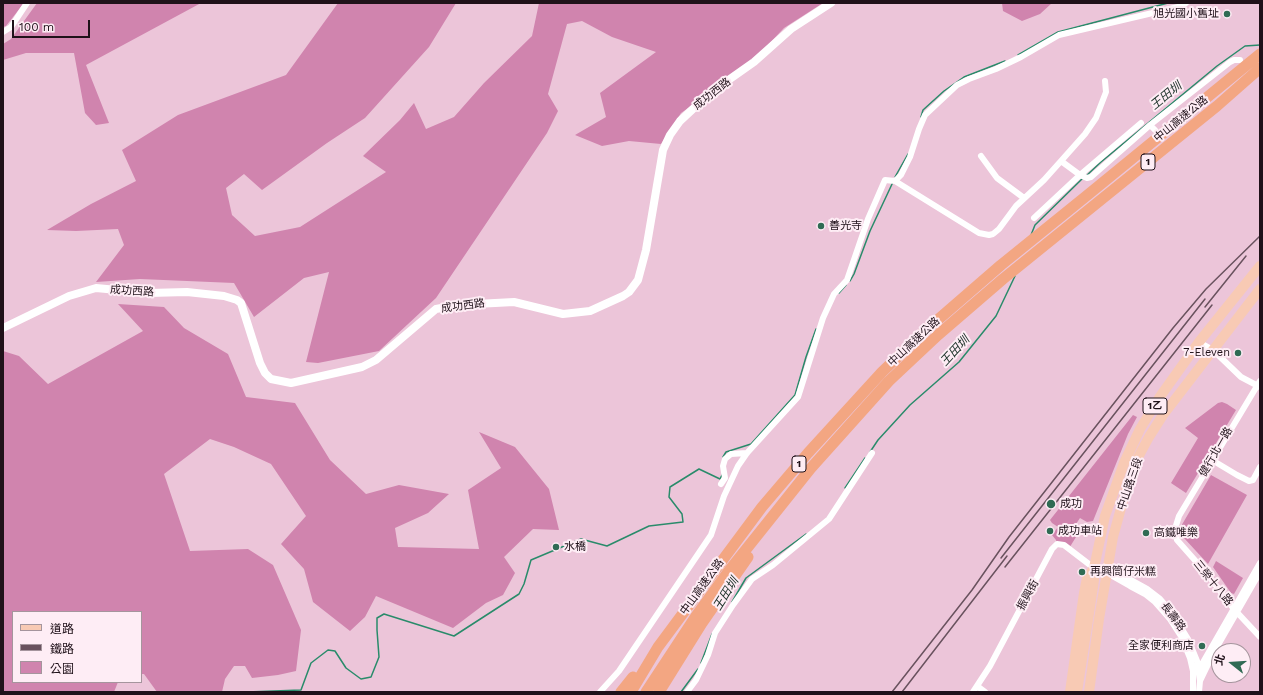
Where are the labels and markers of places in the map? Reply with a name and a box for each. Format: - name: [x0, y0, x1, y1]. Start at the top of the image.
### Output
- place label: 旭光國小舊址: [1153, 7, 1219, 21]
- marker: 旭光國小舊址: [1222, 9, 1232, 19]
- place label: 善光寺: [829, 219, 862, 233]
- marker: 善光寺: [816, 221, 826, 231]
- place label: 7-Eleven: [1183, 346, 1230, 360]
- marker: 7-Eleven: [1233, 348, 1243, 358]
- place label: 成功: [1060, 497, 1082, 511]
- marker: 成功: [1045, 498, 1057, 510]
- place label: 成功車站: [1058, 524, 1102, 538]
- marker: 成功車站: [1045, 526, 1055, 536]
- place label: 高鐵唯樂: [1154, 526, 1198, 540]
- marker: 高鐵唯樂: [1141, 528, 1151, 538]
- place label: 水橋: [564, 540, 586, 554]
- marker: 水橋: [551, 542, 561, 552]
- place label: 再興筒仔米糕: [1090, 565, 1156, 579]
- marker: 再興筒仔米糕: [1077, 567, 1087, 577]
- place label: 全家便利商店: [1128, 639, 1194, 653]
- marker: 全家便利商店: [1197, 641, 1207, 651]

